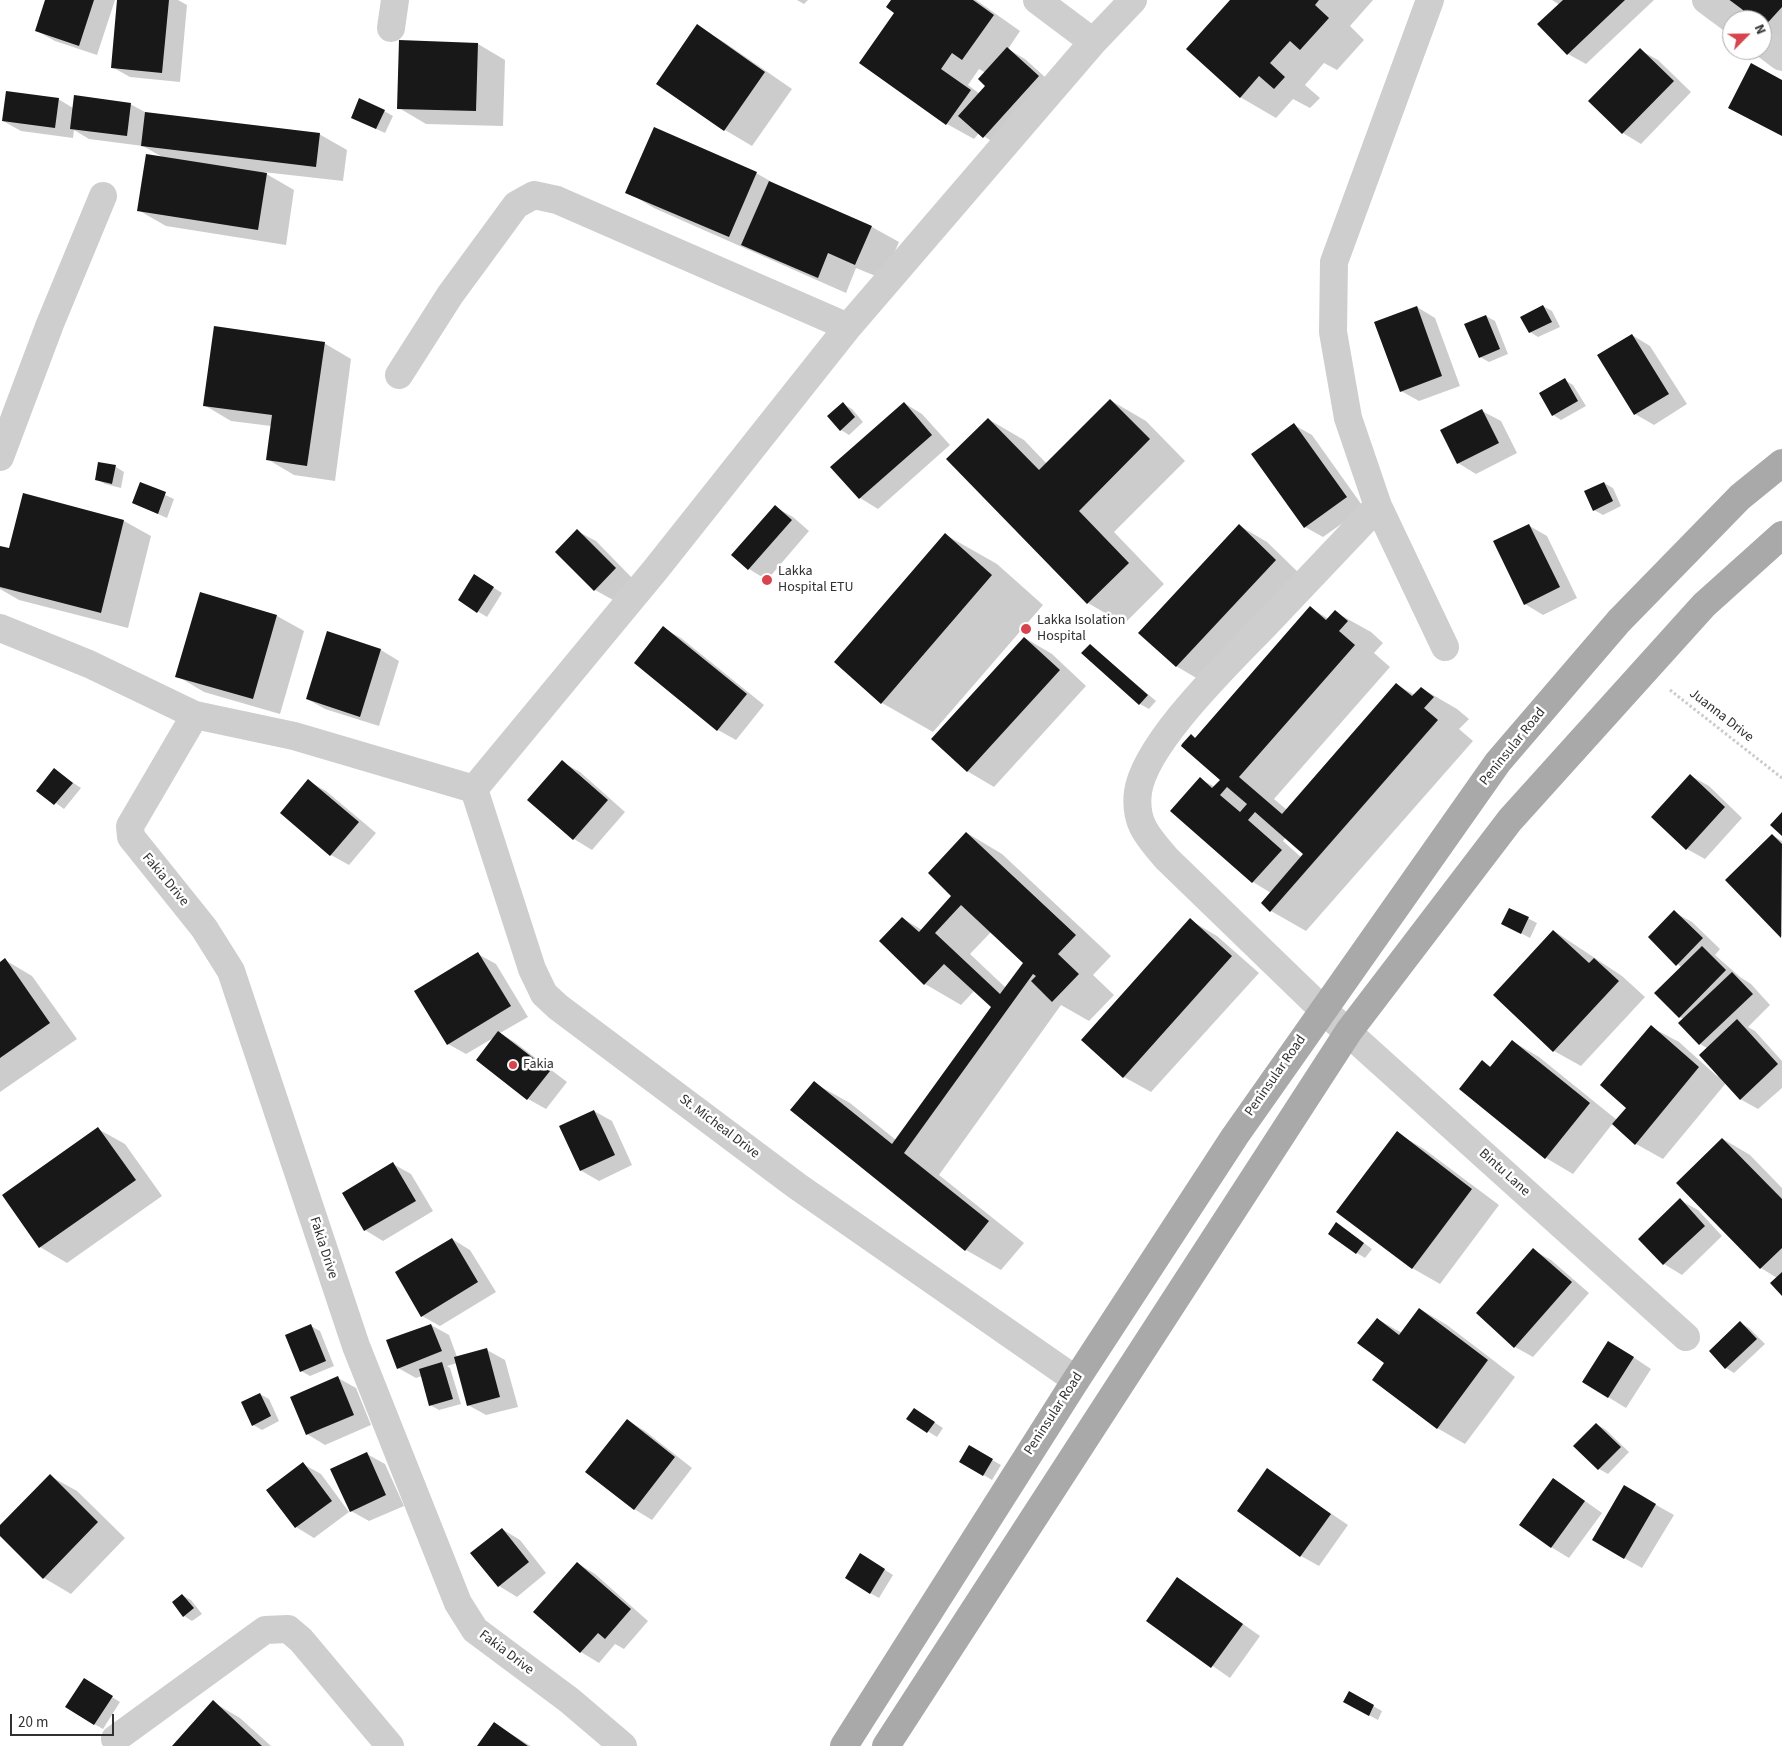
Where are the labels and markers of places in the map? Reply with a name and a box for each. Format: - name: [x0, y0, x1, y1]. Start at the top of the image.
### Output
- place label: Lakka Hospital ETU: [778, 564, 854, 596]
- marker: Lakka Hospital ETU: [760, 573, 774, 587]
- place label: Lakka Isolation Hospital: [1037, 613, 1125, 646]
- marker: Lakka Isolation Hospital: [1019, 622, 1033, 636]
- place label: Fakia: [523, 1057, 554, 1073]
- marker: Fakia: [507, 1059, 519, 1071]

